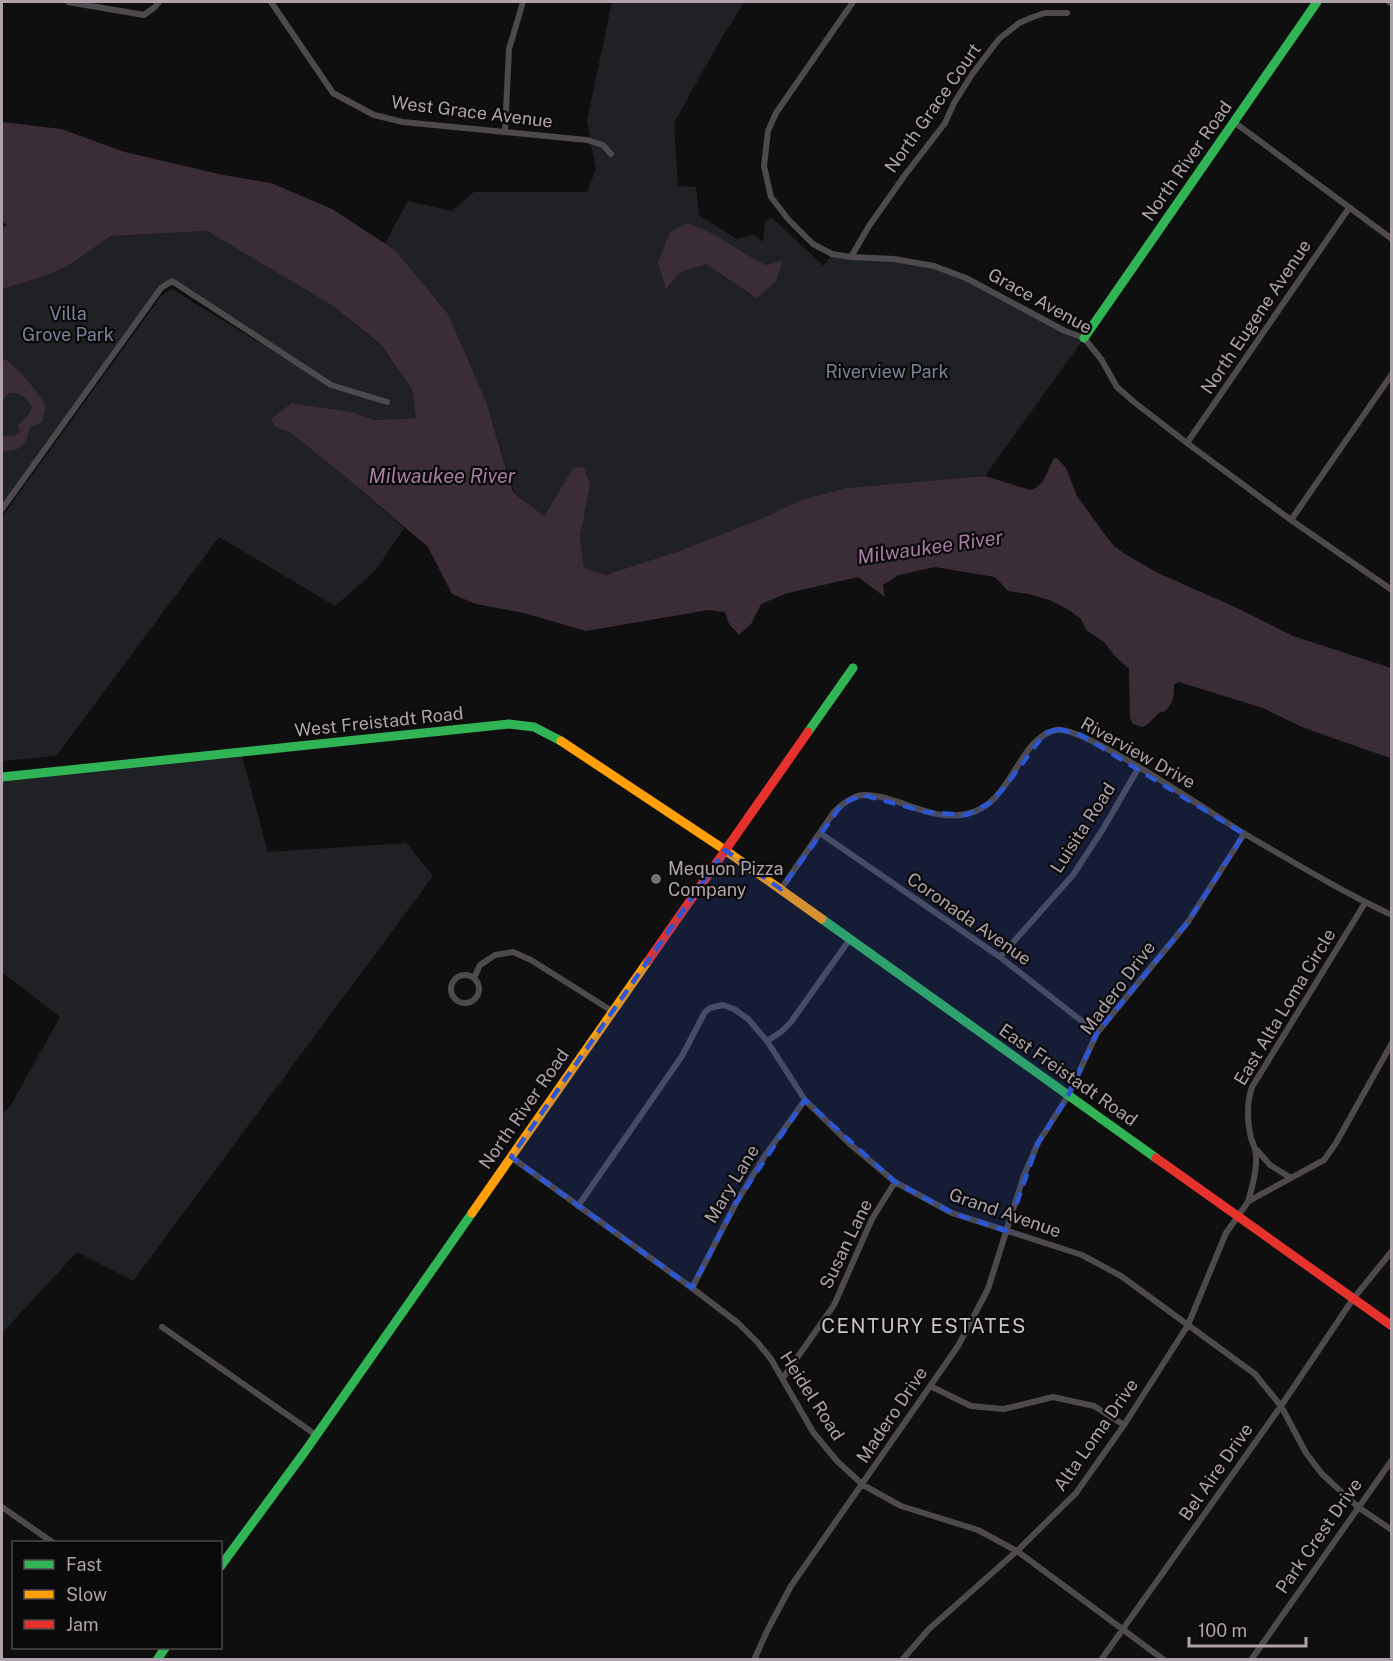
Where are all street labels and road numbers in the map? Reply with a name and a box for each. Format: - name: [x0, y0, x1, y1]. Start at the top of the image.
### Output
- street label: North Grace Court: [880, 39, 985, 176]
- street label: West Grace Avenue: [390, 91, 554, 132]
- street label: North River Road: [1137, 97, 1236, 225]
- street label: North Eugene Avenue: [1196, 236, 1315, 398]
- street label: Grace Avenue: [984, 263, 1096, 338]
- street label: West Freistadt Road: [294, 702, 464, 741]
- street label: Riverview Drive: [1077, 712, 1199, 793]
- street label: Luisita Road: [1046, 779, 1119, 877]
- street label: Coronada Avenue: [903, 868, 1035, 969]
- street label: East Alta Loma Circle: [1230, 925, 1340, 1089]
- street label: Madero Drive: [1076, 937, 1159, 1038]
- street label: East Freistadt Road: [995, 1019, 1141, 1130]
- street label: North River Road: [474, 1045, 573, 1173]
- street label: Mary Lane: [700, 1141, 763, 1227]
- street label: Grand Avenue: [946, 1184, 1064, 1242]
- street label: Susan Lane: [815, 1196, 876, 1292]
- street label: Heidel Road: [776, 1347, 849, 1444]
- street label: Madero Drive: [852, 1363, 931, 1467]
- street label: Alta Loma Drive: [1049, 1375, 1142, 1495]
- street label: Bel Aire Drive: [1174, 1419, 1257, 1524]
- street label: Park Crest Drive: [1271, 1474, 1366, 1597]

